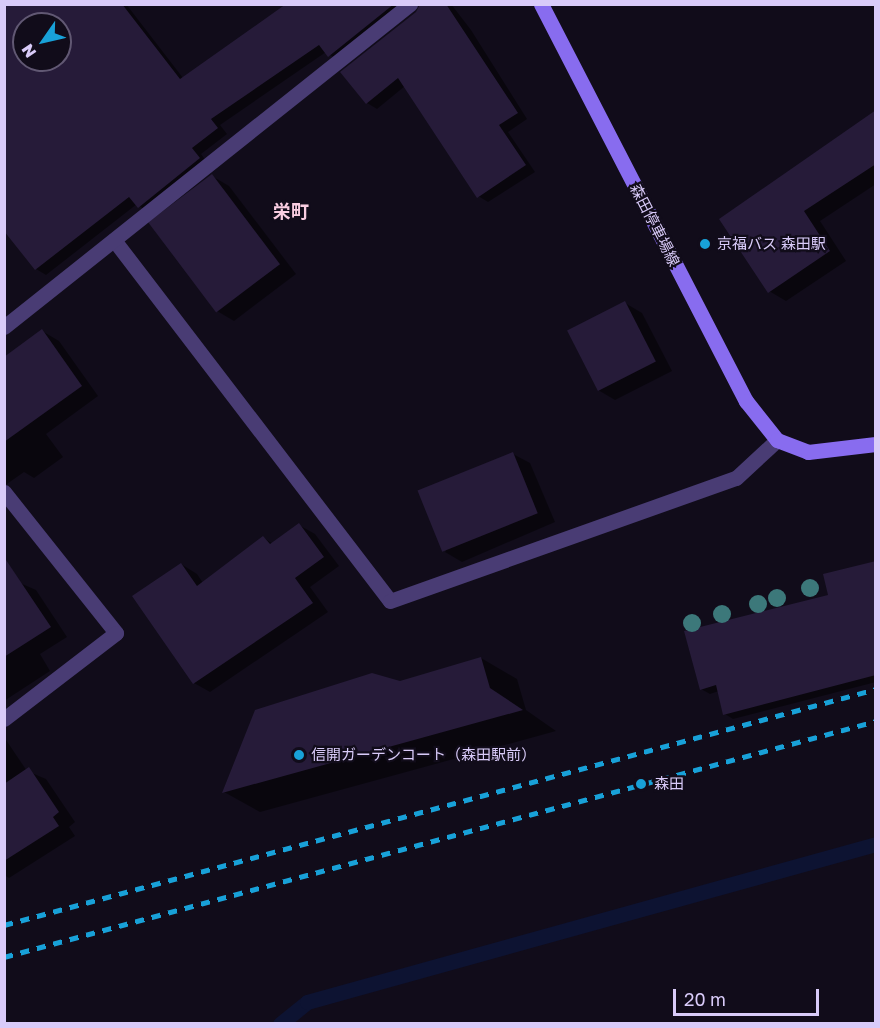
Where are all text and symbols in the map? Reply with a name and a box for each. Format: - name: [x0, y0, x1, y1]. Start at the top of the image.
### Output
- north arrow: [12, 12, 72, 72]
- text: N: [17, 40, 40, 62]
- street label: 森田停車場線: [627, 181, 683, 269]
- district label: 栄町: [273, 200, 309, 222]
- place label: 京福バス 森田駅: [717, 235, 826, 253]
- marker: 京福バス 森田駅: [698, 237, 712, 251]
- place label: 信開ガーデンコート（森田駅前）: [311, 746, 536, 764]
- marker: 信開ガーデンコート（森田駅前）: [292, 748, 306, 762]
- marker: 森田: [632, 775, 650, 793]
- place label: 森田: [654, 775, 684, 793]
- scale bar: [676, 977, 822, 1015]
- text: 20 m: [684, 988, 726, 1010]

